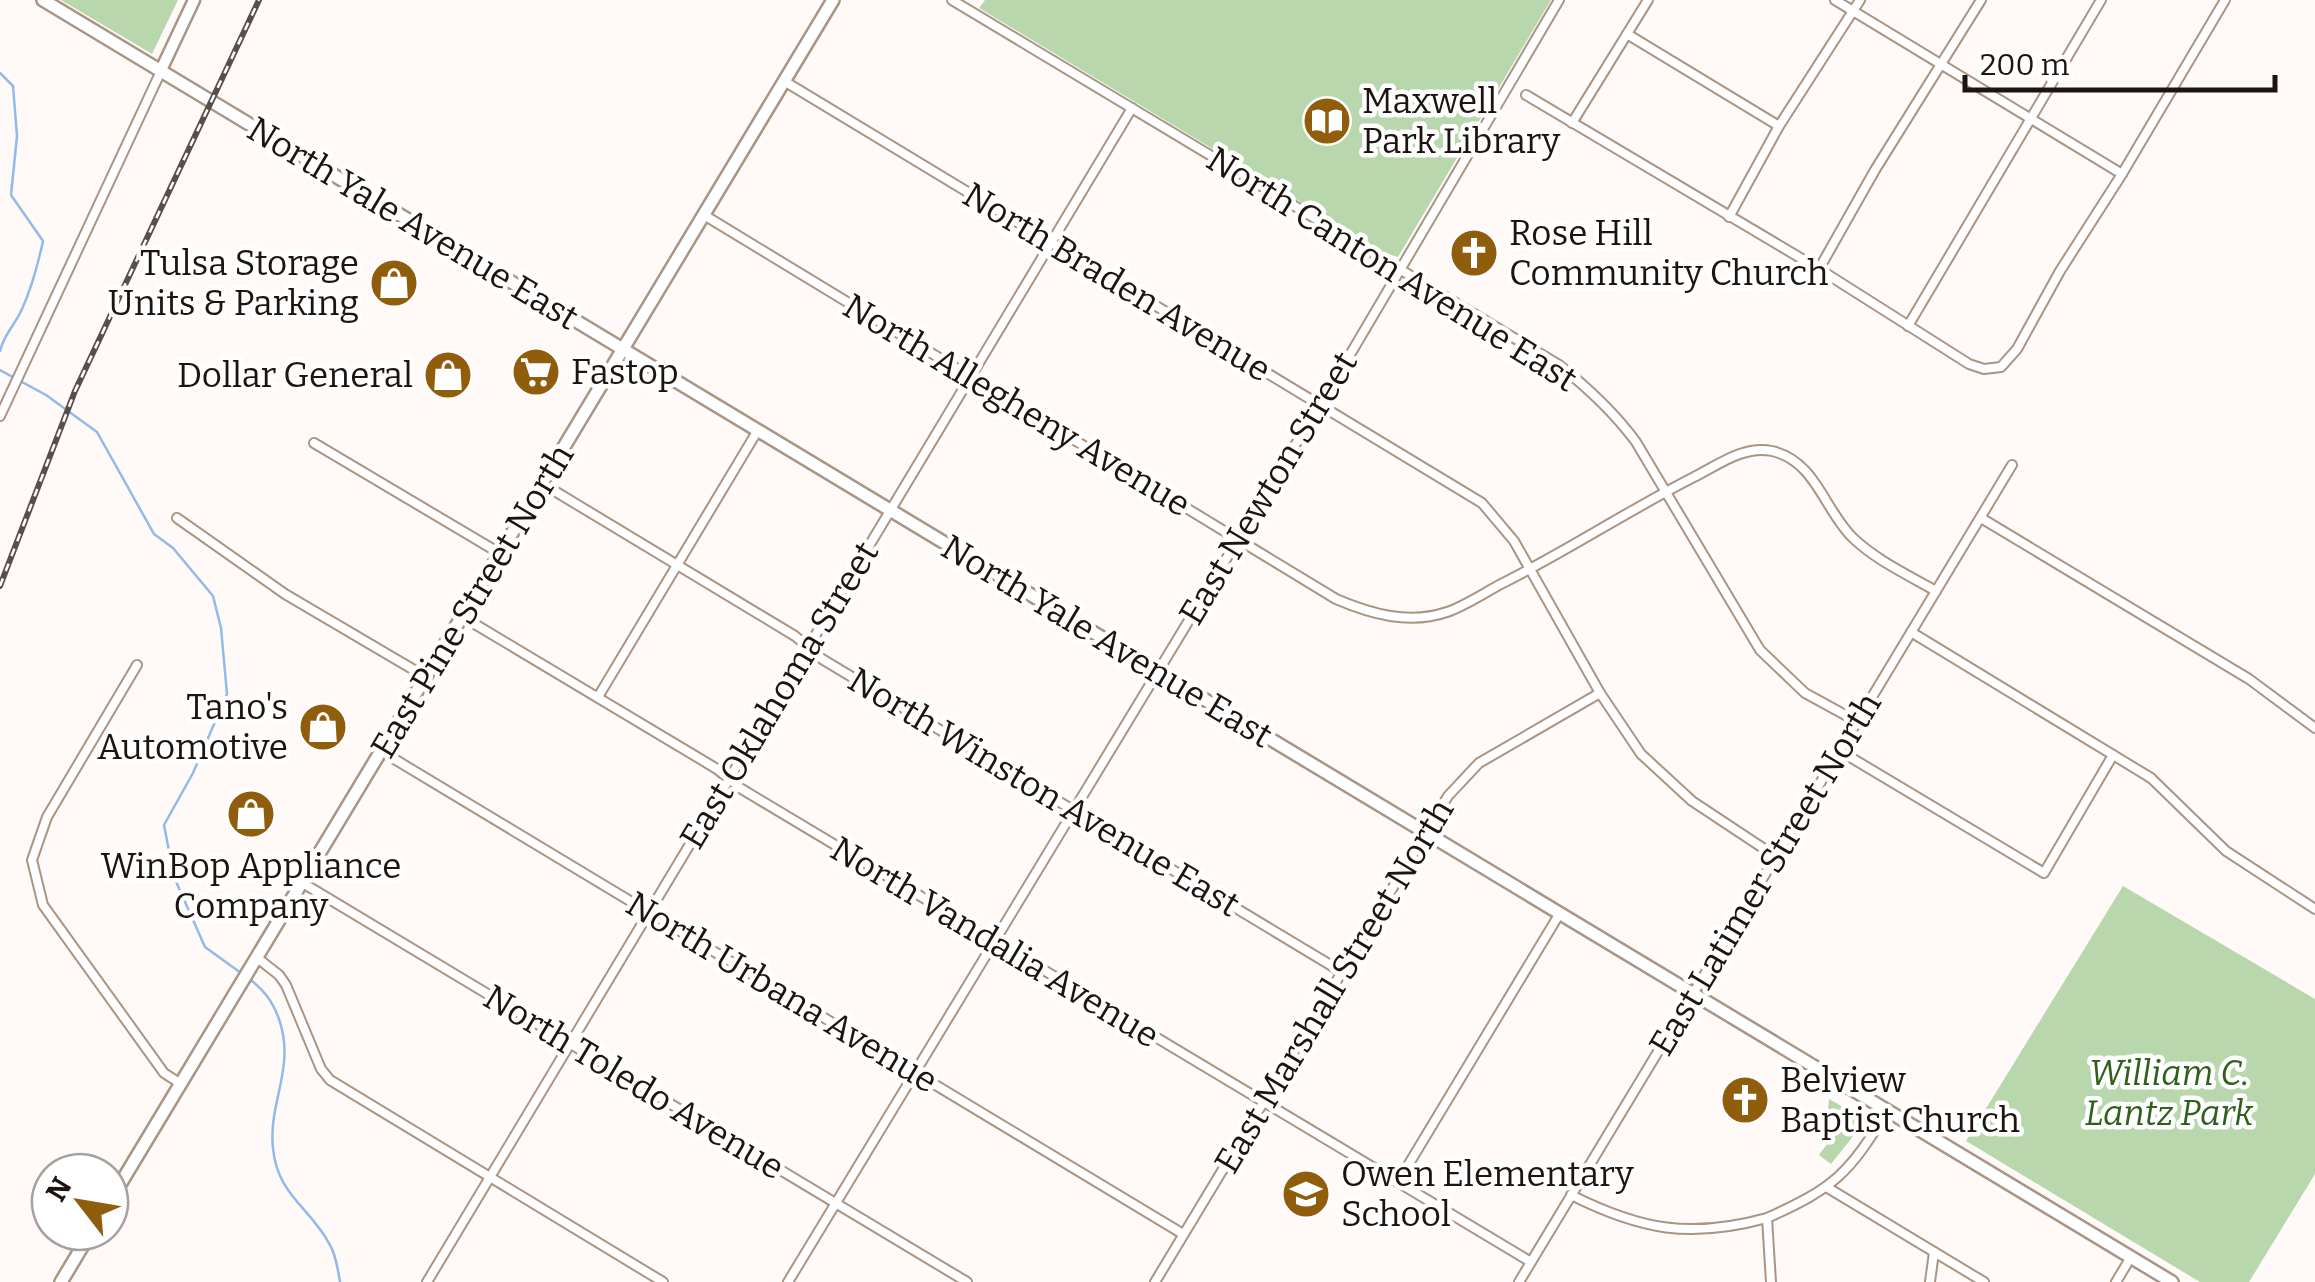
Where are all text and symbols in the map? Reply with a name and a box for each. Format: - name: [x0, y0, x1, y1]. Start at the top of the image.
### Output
- scale bar: [1965, 30, 2275, 92]
- text: 200 m: [1980, 47, 2070, 83]
- place label: Maxwell Park Library: [1362, 80, 1561, 162]
- library icon: Maxwell Park Library: [1301, 95, 1353, 147]
- street label: North Yale Avenue East: [240, 108, 586, 339]
- street label: North Canton Avenue East: [1199, 138, 1585, 400]
- street label: North Braden Avenue: [956, 174, 1278, 390]
- place label: Rose Hill Community Church: [1509, 212, 1829, 294]
- church icon: Rose Hill Community Church: [1448, 227, 1500, 279]
- place label: Tulsa Storage Units & Parking: [108, 242, 359, 324]
- shop icon: Tulsa Storage Units & Parking: [368, 257, 420, 309]
- street label: North Allegheny Avenue: [836, 285, 1198, 525]
- street label: East Newton Street: [1170, 344, 1366, 632]
- supermarket icon: Fastop: [510, 346, 562, 398]
- shop icon: Dollar General: [422, 349, 474, 401]
- place label: Fastop: [571, 351, 679, 393]
- place label: Dollar General: [177, 354, 413, 396]
- street label: East Pine Street North: [362, 436, 582, 765]
- street label: North Yale Avenue East: [934, 526, 1280, 757]
- street label: East Oklahoma Street: [671, 534, 887, 856]
- street label: North Winston Avenue East: [841, 658, 1247, 926]
- street label: East Latimer Street North: [1640, 685, 1890, 1063]
- place label: Tano's Automotive: [97, 686, 288, 768]
- shop icon: Tano's Automotive: [297, 701, 349, 753]
- shop icon: WinBop Appliance Company: [225, 788, 277, 840]
- street label: East Marshall Street North: [1206, 791, 1463, 1181]
- street label: North Vandalia Avenue: [823, 827, 1167, 1057]
- place label: WinBop Appliance Company: [101, 845, 401, 927]
- street label: North Urbana Avenue: [619, 882, 945, 1102]
- street label: North Toledo Avenue: [476, 976, 792, 1188]
- park label: William C. Lantz Park: [2085, 1052, 2254, 1134]
- place label: Belview Baptist Church: [1780, 1059, 2020, 1141]
- church icon: Belview Baptist Church: [1719, 1074, 1771, 1126]
- north arrow: [30, 1152, 130, 1252]
- place label: Owen Elementary School: [1341, 1153, 1634, 1235]
- school or university icon: Owen Elementary School: [1280, 1168, 1332, 1220]
- text: N: [39, 1172, 79, 1207]

